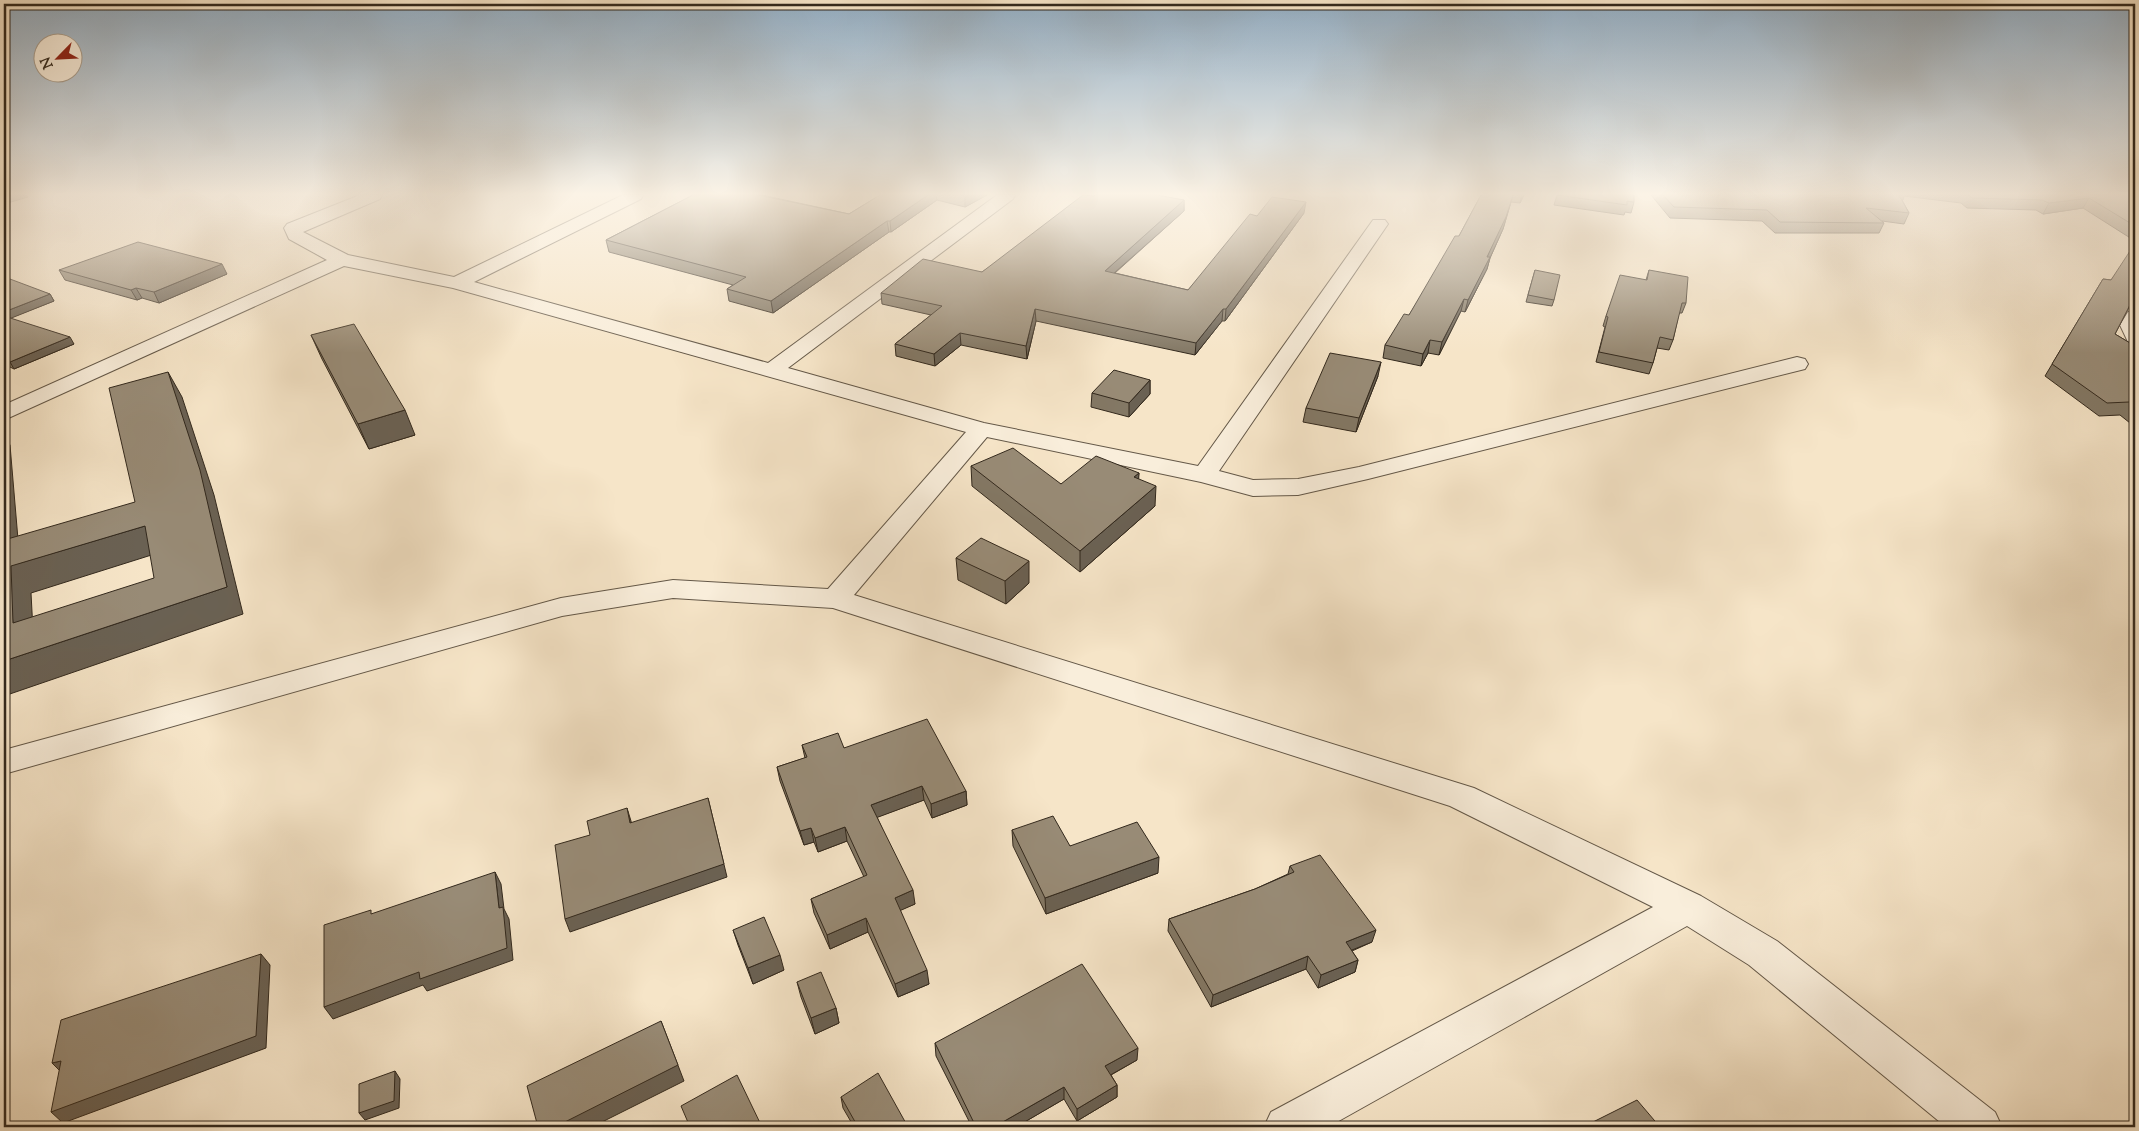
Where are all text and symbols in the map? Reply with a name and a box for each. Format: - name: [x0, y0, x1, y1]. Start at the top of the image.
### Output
- north arrow: [32, 32, 82, 82]
- text: N: [37, 53, 59, 72]

